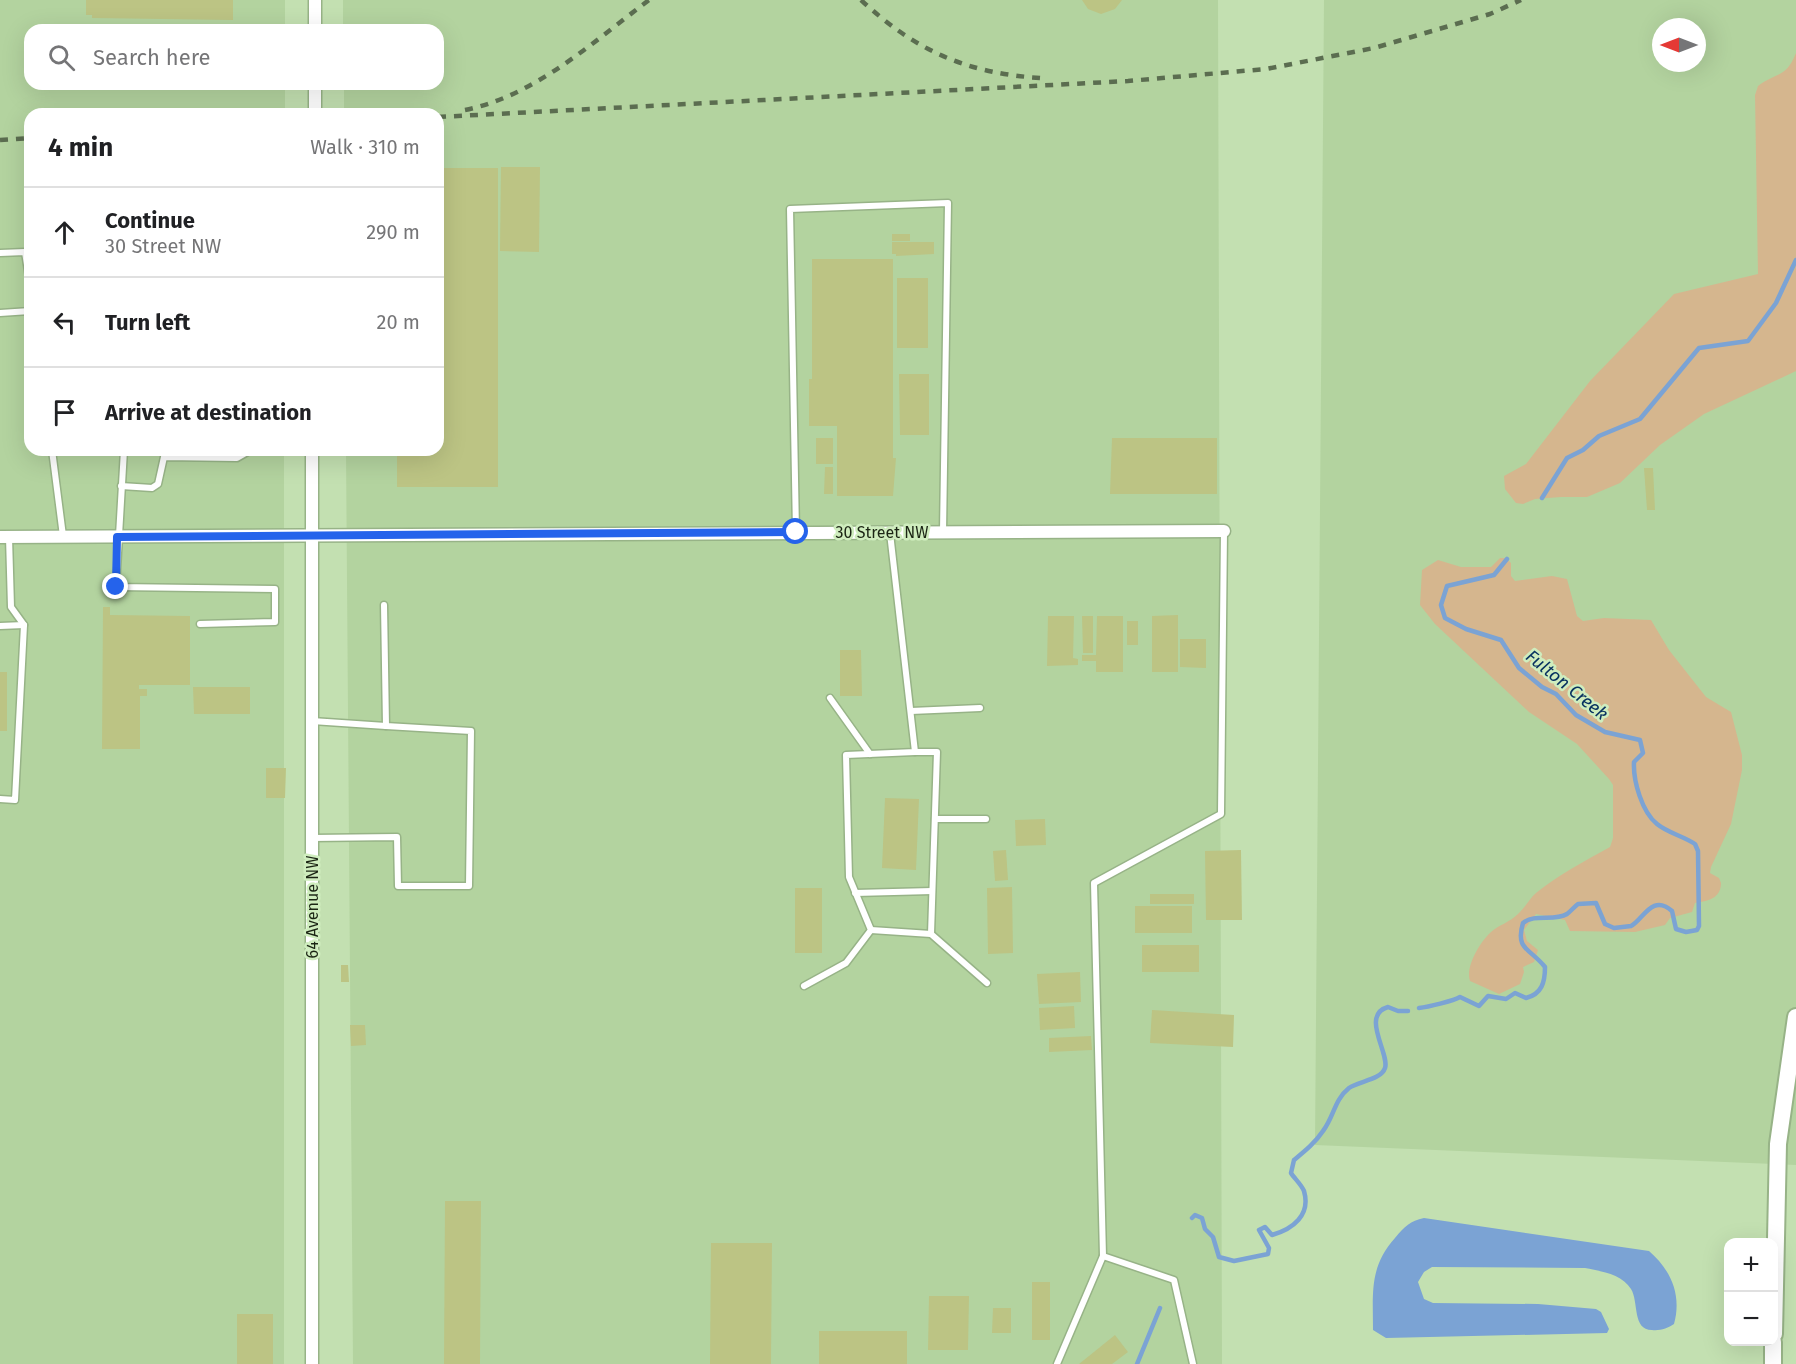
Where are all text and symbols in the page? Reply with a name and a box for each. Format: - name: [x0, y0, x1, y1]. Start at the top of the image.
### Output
- north arrow: [1652, 18, 1706, 72]
- search box: [24, 24, 444, 90]
- icon: search: [45, 41, 78, 74]
- text: Search here: [93, 44, 211, 71]
- text: 4 min: [48, 132, 113, 163]
- text: Walk · 310 m: [310, 135, 420, 159]
- text: Continue: [105, 207, 195, 234]
- icon: ahead: [48, 216, 81, 249]
- text: 290 m: [366, 220, 420, 244]
- text: 30 Street NW: [105, 234, 221, 258]
- icon: left: [48, 306, 81, 339]
- text: Turn left: [105, 309, 190, 336]
- text: 20 m: [377, 310, 420, 334]
- icon: arrive: [48, 396, 81, 429]
- text: Arrive at destination: [105, 399, 312, 426]
- route start: [782, 518, 808, 544]
- street label: 30 Street NW: [836, 523, 928, 542]
- route end: [102, 573, 128, 599]
- water label: Fulton Creek: [1521, 645, 1613, 725]
- street label: 64 Avenue NW: [303, 856, 322, 958]
- map controls: [1724, 1238, 1778, 1346]
- button: +: [1724, 1238, 1778, 1292]
- button: −: [1724, 1292, 1778, 1346]

